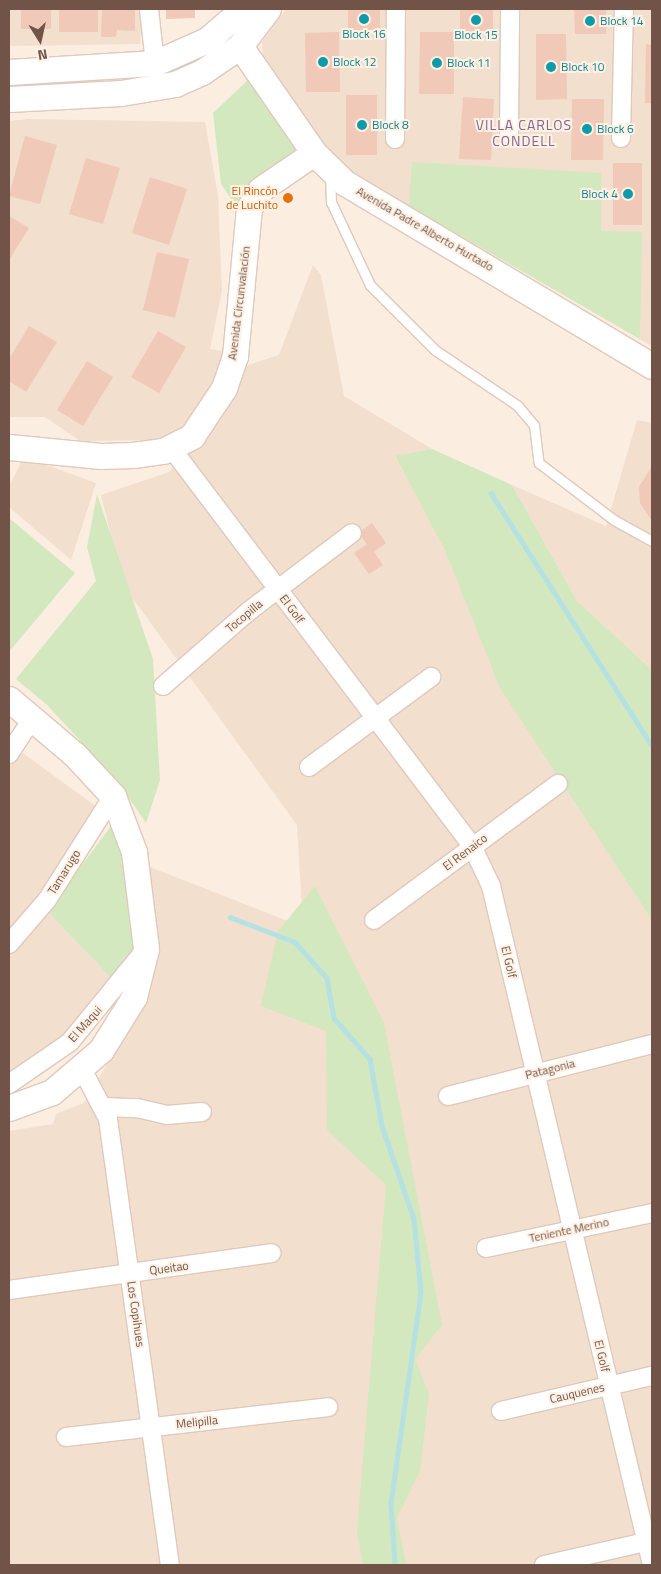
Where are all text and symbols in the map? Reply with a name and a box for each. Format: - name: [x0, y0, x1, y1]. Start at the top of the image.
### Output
- marker: Block 16: [358, 13, 370, 25]
- marker: Block 15: [470, 14, 482, 26]
- place label: Block 14: [600, 14, 644, 28]
- north arrow: [15, 15, 65, 65]
- marker: Block 14: [584, 15, 596, 27]
- place label: Block 16: [342, 27, 386, 41]
- place label: Block 15: [454, 28, 498, 42]
- text: N: [36, 44, 49, 66]
- place label: Block 12: [333, 55, 377, 69]
- marker: Block 12: [317, 56, 329, 68]
- place label: Block 11: [447, 56, 491, 70]
- marker: Block 11: [431, 57, 443, 69]
- place label: Block 10: [561, 60, 605, 74]
- marker: Block 10: [545, 61, 557, 73]
- district label: VILLA CARLOS CONDELL: [474, 117, 574, 150]
- place label: Block 8: [372, 118, 409, 132]
- marker: Block 8: [356, 119, 368, 131]
- place label: Block 6: [597, 122, 634, 136]
- marker: Block 6: [581, 123, 593, 135]
- place label: El Rincón de Luchito: [226, 184, 278, 212]
- street label: Avenida Padre Alberto Hurtado: [354, 184, 496, 274]
- place label: Block 4: [581, 187, 618, 201]
- marker: Block 4: [622, 188, 634, 200]
- marker: El Rincón de Luchito: [282, 192, 294, 204]
- street label: Avenida Circunvalación: [225, 245, 253, 361]
- street label: El Golf: [276, 592, 308, 626]
- street label: Tocopilla: [223, 596, 265, 636]
- street label: El Renaico: [440, 831, 490, 873]
- street label: Tamarugo: [45, 847, 83, 897]
- street label: El Golf: [498, 945, 520, 979]
- street label: El Maqui: [65, 1003, 105, 1045]
- street label: Patagonia: [524, 1056, 576, 1082]
- street label: Teniente Merino: [528, 1214, 610, 1246]
- street label: Queitao: [148, 1258, 190, 1278]
- street label: Los Copihues: [124, 1280, 148, 1348]
- street label: El Golf: [591, 1339, 613, 1373]
- street label: Cauquenes: [548, 1380, 606, 1406]
- street label: Melipilla: [175, 1413, 219, 1431]

